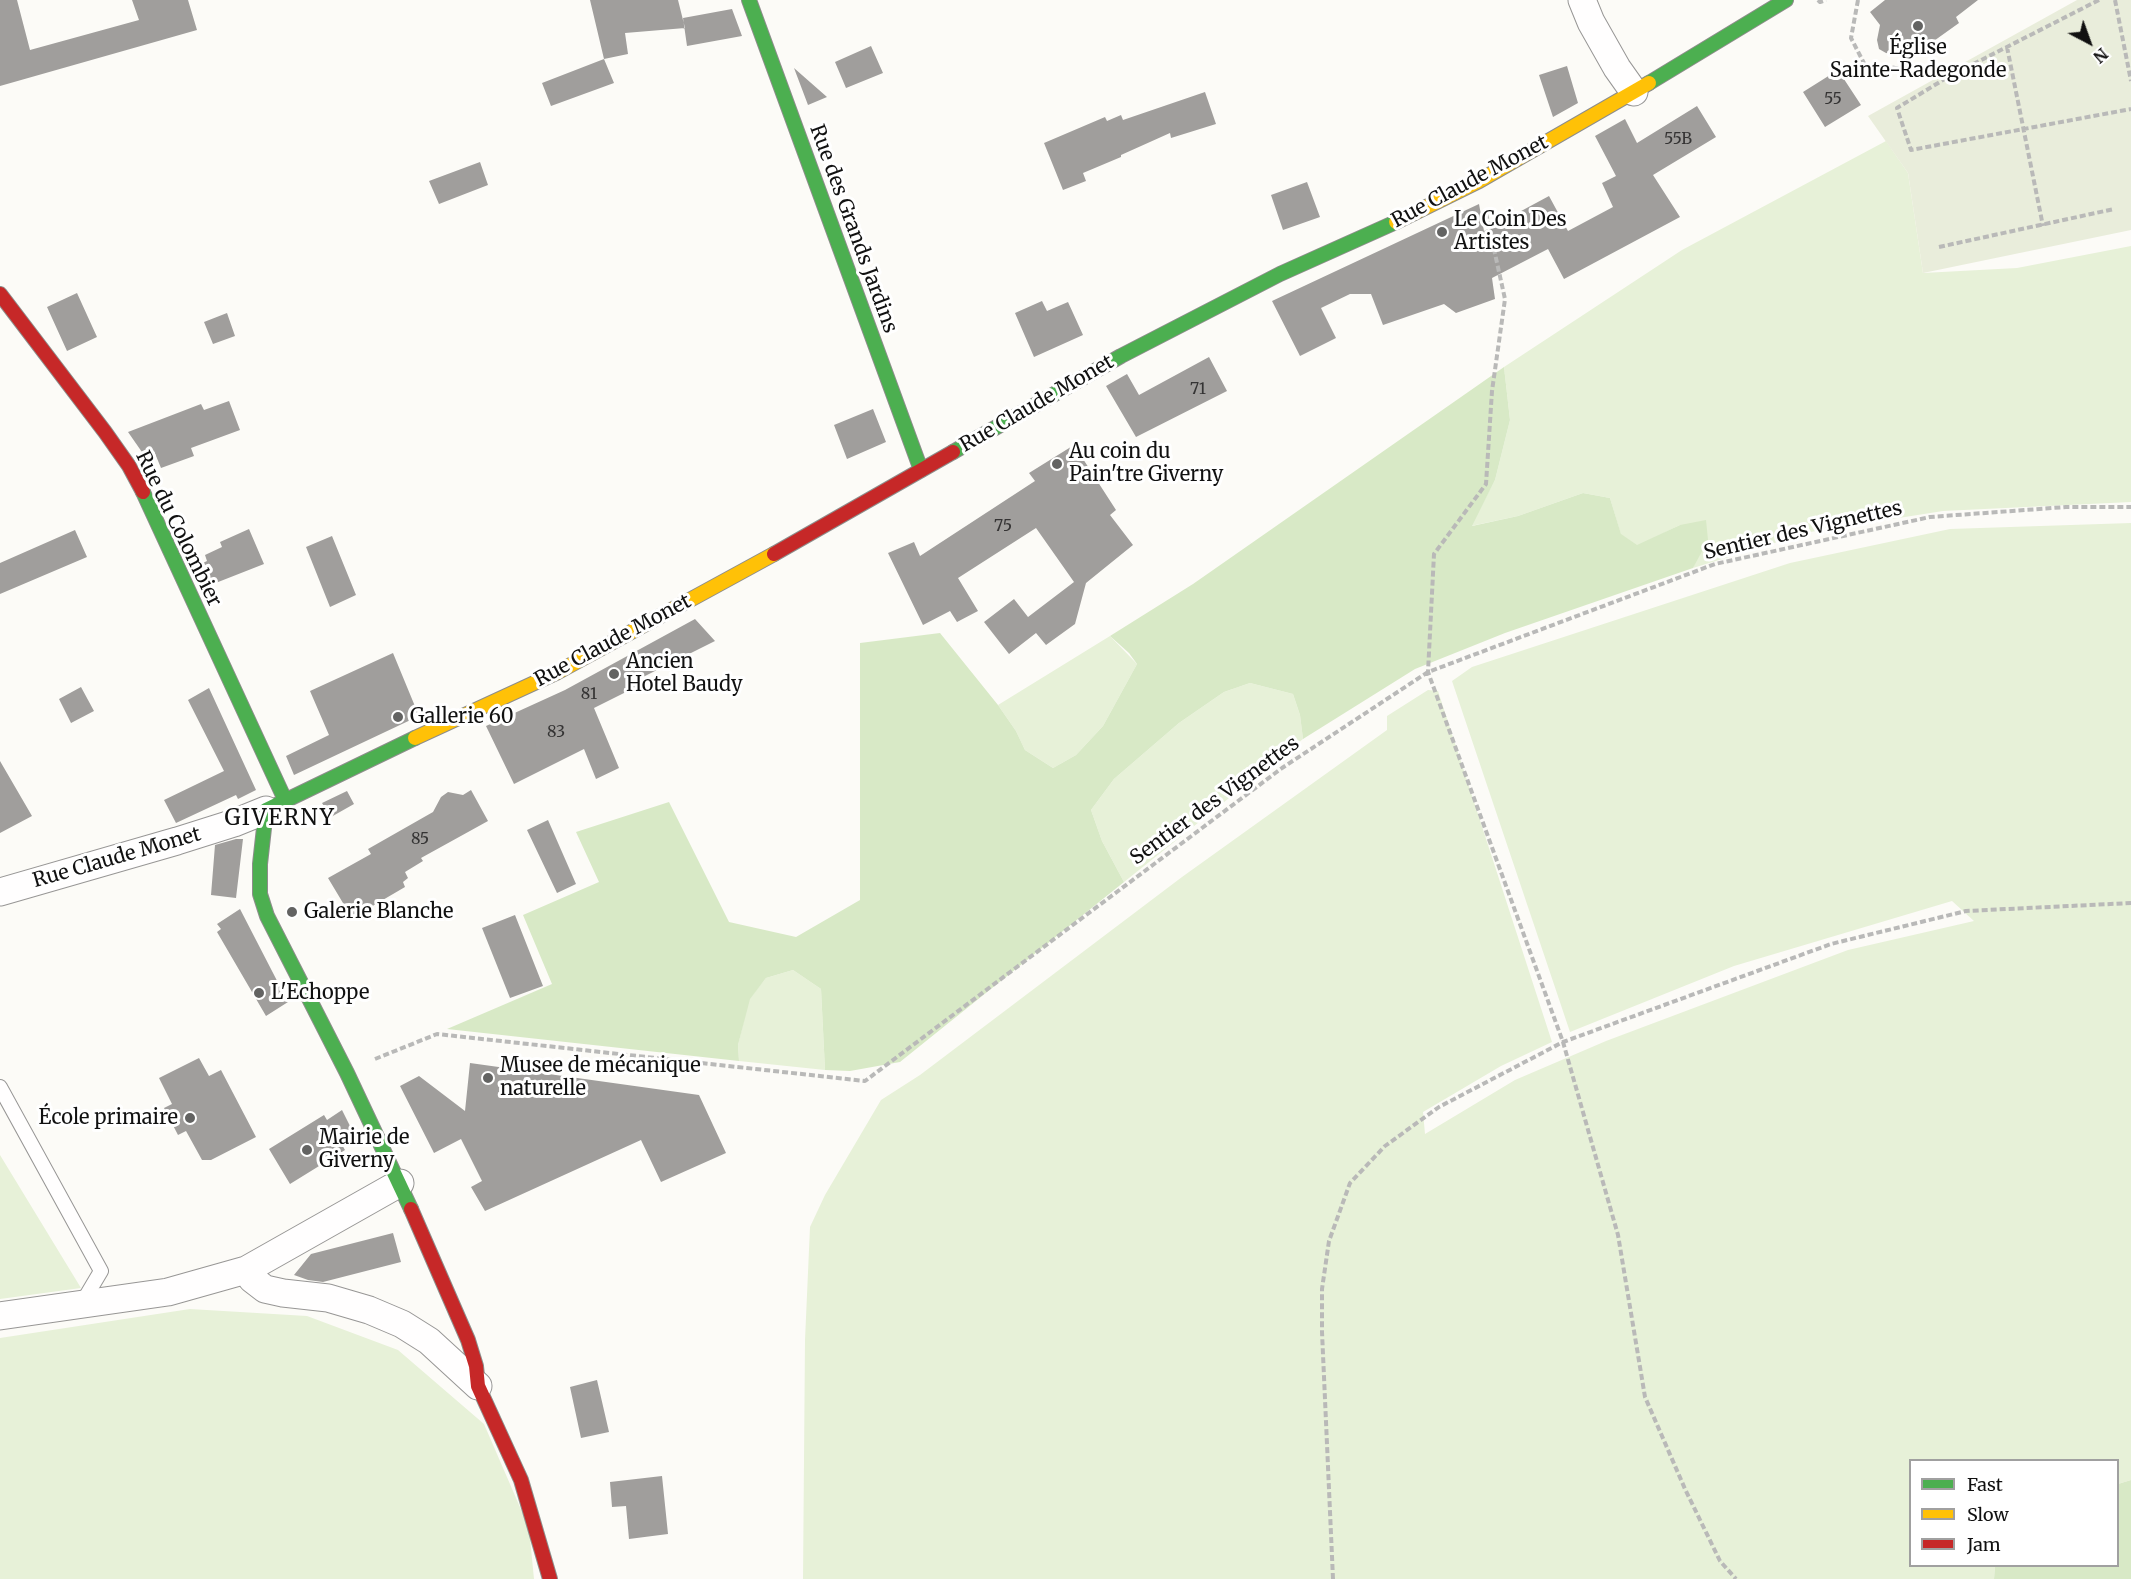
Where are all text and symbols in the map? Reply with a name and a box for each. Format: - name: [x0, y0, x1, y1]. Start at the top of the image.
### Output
- north arrow: [2059, 12, 2119, 72]
- marker: Église Sainte-Radegonde: [1911, 19, 1925, 33]
- place label: Église Sainte-Radegonde: [1830, 36, 2006, 83]
- text: N: [2089, 44, 2112, 67]
- house number: 55: [1824, 89, 1842, 109]
- street label: Rue des Grands Jardins: [804, 122, 902, 336]
- house number: 55B: [1664, 129, 1692, 149]
- street label: Rue Claude Monet: [1388, 131, 1552, 233]
- place label: Le Coin Des Artistes: [1454, 208, 1567, 255]
- marker: Le Coin Des Artistes: [1435, 225, 1449, 239]
- street label: Rue Claude Monet: [956, 350, 1118, 458]
- house number: 71: [1190, 379, 1206, 399]
- place label: Au coin du Pain'tre Giverny: [1069, 440, 1223, 487]
- street label: Rue du Colombier: [130, 447, 226, 611]
- marker: Au coin du Pain'tre Giverny: [1050, 457, 1064, 471]
- street label: Sentier des Vignettes: [1702, 497, 1904, 565]
- house number: 75: [994, 516, 1012, 536]
- street label: Rue Claude Monet: [531, 590, 695, 692]
- place label: Ancien Hotel Baudy: [626, 650, 743, 697]
- marker: Ancien Hotel Baudy: [607, 667, 621, 681]
- house number: 81: [581, 684, 597, 704]
- place label: Gallerie 60: [410, 705, 514, 729]
- marker: Gallerie 60: [391, 710, 405, 724]
- house number: 83: [547, 722, 565, 742]
- street label: Sentier des Vignettes: [1126, 732, 1304, 870]
- district label: GIVERNY: [225, 806, 335, 832]
- street label: Rue Claude Monet: [30, 823, 204, 893]
- house number: 85: [411, 829, 429, 849]
- place label: Galerie Blanche: [304, 900, 453, 924]
- marker: Galerie Blanche: [285, 905, 299, 919]
- place label: L'Echoppe: [271, 981, 369, 1005]
- marker: L'Echoppe: [252, 986, 266, 1000]
- place label: Musee de mécanique naturelle: [500, 1054, 701, 1101]
- marker: Musee de mécanique naturelle: [481, 1071, 495, 1085]
- place label: École primaire: [39, 1106, 178, 1130]
- marker: École primaire: [183, 1111, 197, 1125]
- place label: Mairie de Giverny: [319, 1126, 409, 1173]
- marker: Mairie de Giverny: [300, 1143, 314, 1157]
- legend: [1909, 1459, 2119, 1567]
- text: Fast: [1967, 1473, 2003, 1496]
- text: Slow: [1967, 1503, 2009, 1526]
- text: Jam: [1967, 1533, 2001, 1556]

